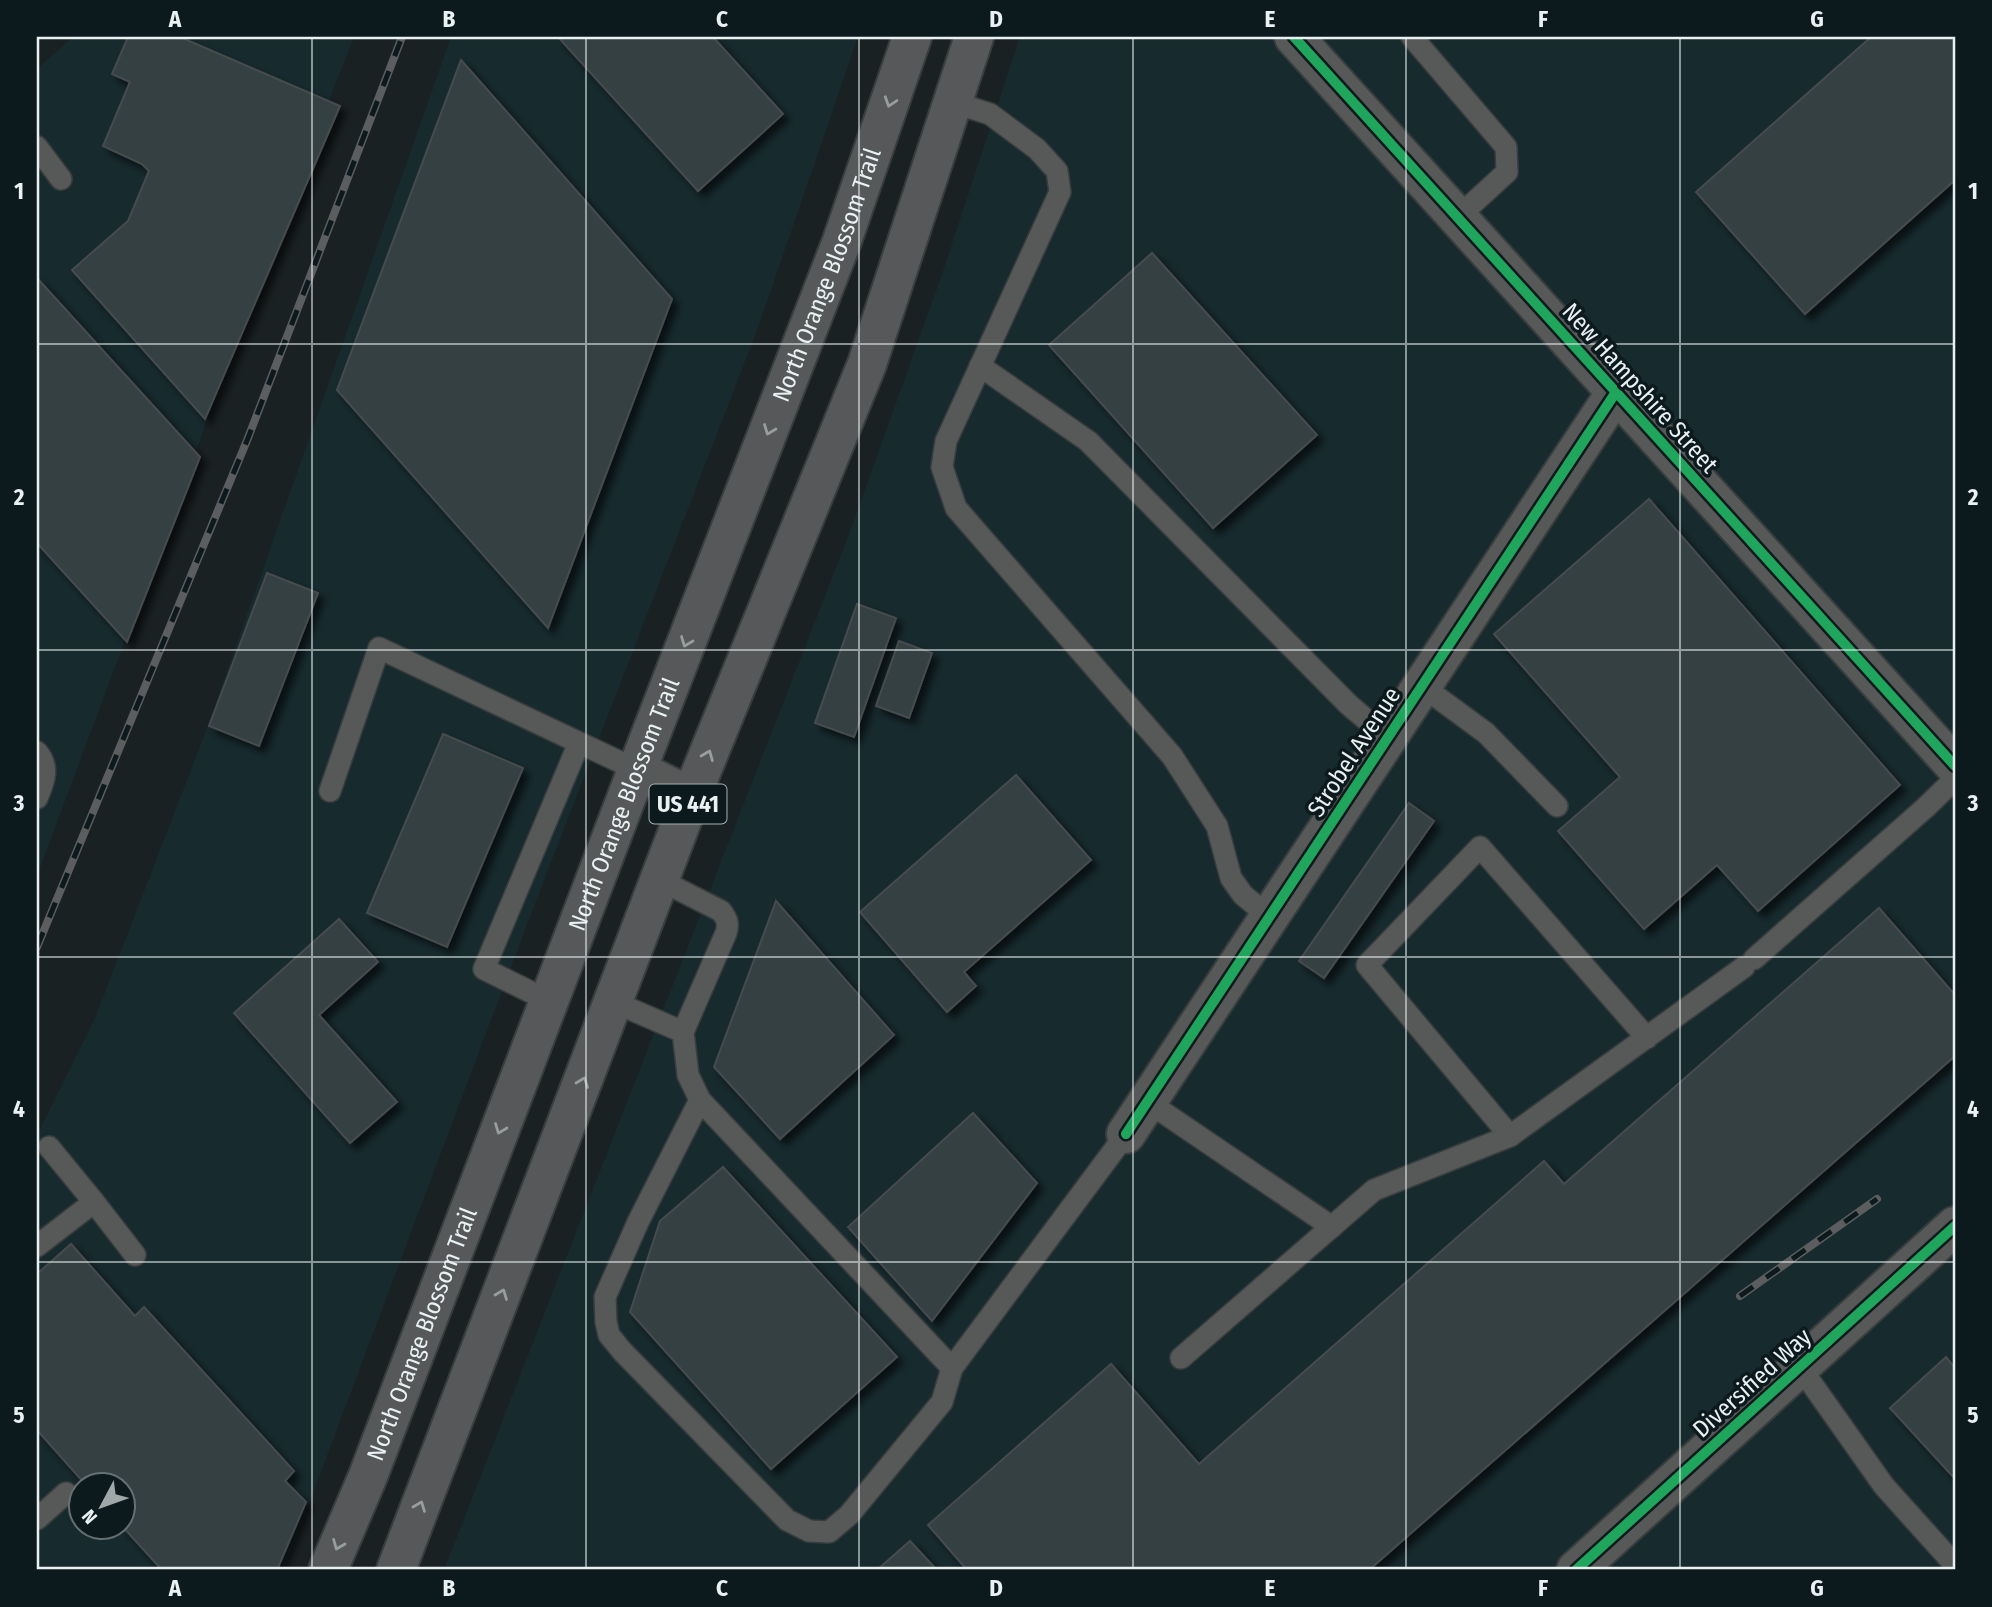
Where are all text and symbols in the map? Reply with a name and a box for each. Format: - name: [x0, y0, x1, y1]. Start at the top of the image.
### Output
- text: A: [168, 5, 182, 33]
- text: B: [443, 5, 456, 33]
- text: C: [716, 5, 728, 33]
- text: D: [989, 5, 1003, 33]
- text: E: [1265, 5, 1276, 33]
- text: F: [1538, 5, 1548, 33]
- text: G: [1810, 5, 1824, 33]
- one-way arrow: [884, 95, 899, 107]
- street label: North Orange Blossom Trail: [767, 144, 887, 406]
- text: 1: [14, 177, 24, 205]
- text: 1: [1968, 177, 1978, 205]
- street label: New Hampshire Street: [1556, 297, 1724, 479]
- one-way arrow: [763, 423, 777, 435]
- text: 2: [13, 483, 25, 511]
- text: 2: [1967, 483, 1979, 511]
- one-way arrow: [681, 635, 695, 647]
- street label: North Orange Blossom Trail: [563, 674, 685, 935]
- street label: Strobel Avenue: [1302, 682, 1406, 822]
- one-way arrow: [700, 749, 714, 762]
- road number: US 441: [650, 784, 726, 824]
- text: 3: [13, 789, 25, 817]
- text: 3: [1967, 789, 1979, 817]
- one-way arrow: [575, 1076, 589, 1088]
- text: 4: [13, 1095, 25, 1123]
- text: 4: [1967, 1095, 1979, 1123]
- one-way arrow: [495, 1122, 509, 1134]
- street label: North Orange Blossom Trail: [361, 1204, 483, 1465]
- one-way arrow: [493, 1289, 507, 1301]
- street label: Diversified Way: [1687, 1323, 1817, 1443]
- text: 5: [13, 1401, 25, 1429]
- text: 5: [1967, 1401, 1979, 1429]
- north arrow: [66, 1470, 136, 1540]
- one-way arrow: [412, 1501, 426, 1513]
- text: N: [77, 1505, 102, 1529]
- one-way arrow: [333, 1539, 347, 1551]
- text: A: [168, 1574, 182, 1602]
- text: B: [443, 1574, 456, 1602]
- text: C: [716, 1574, 728, 1602]
- text: D: [989, 1574, 1003, 1602]
- text: E: [1265, 1574, 1276, 1602]
- text: F: [1538, 1574, 1548, 1602]
- text: G: [1810, 1574, 1824, 1602]

